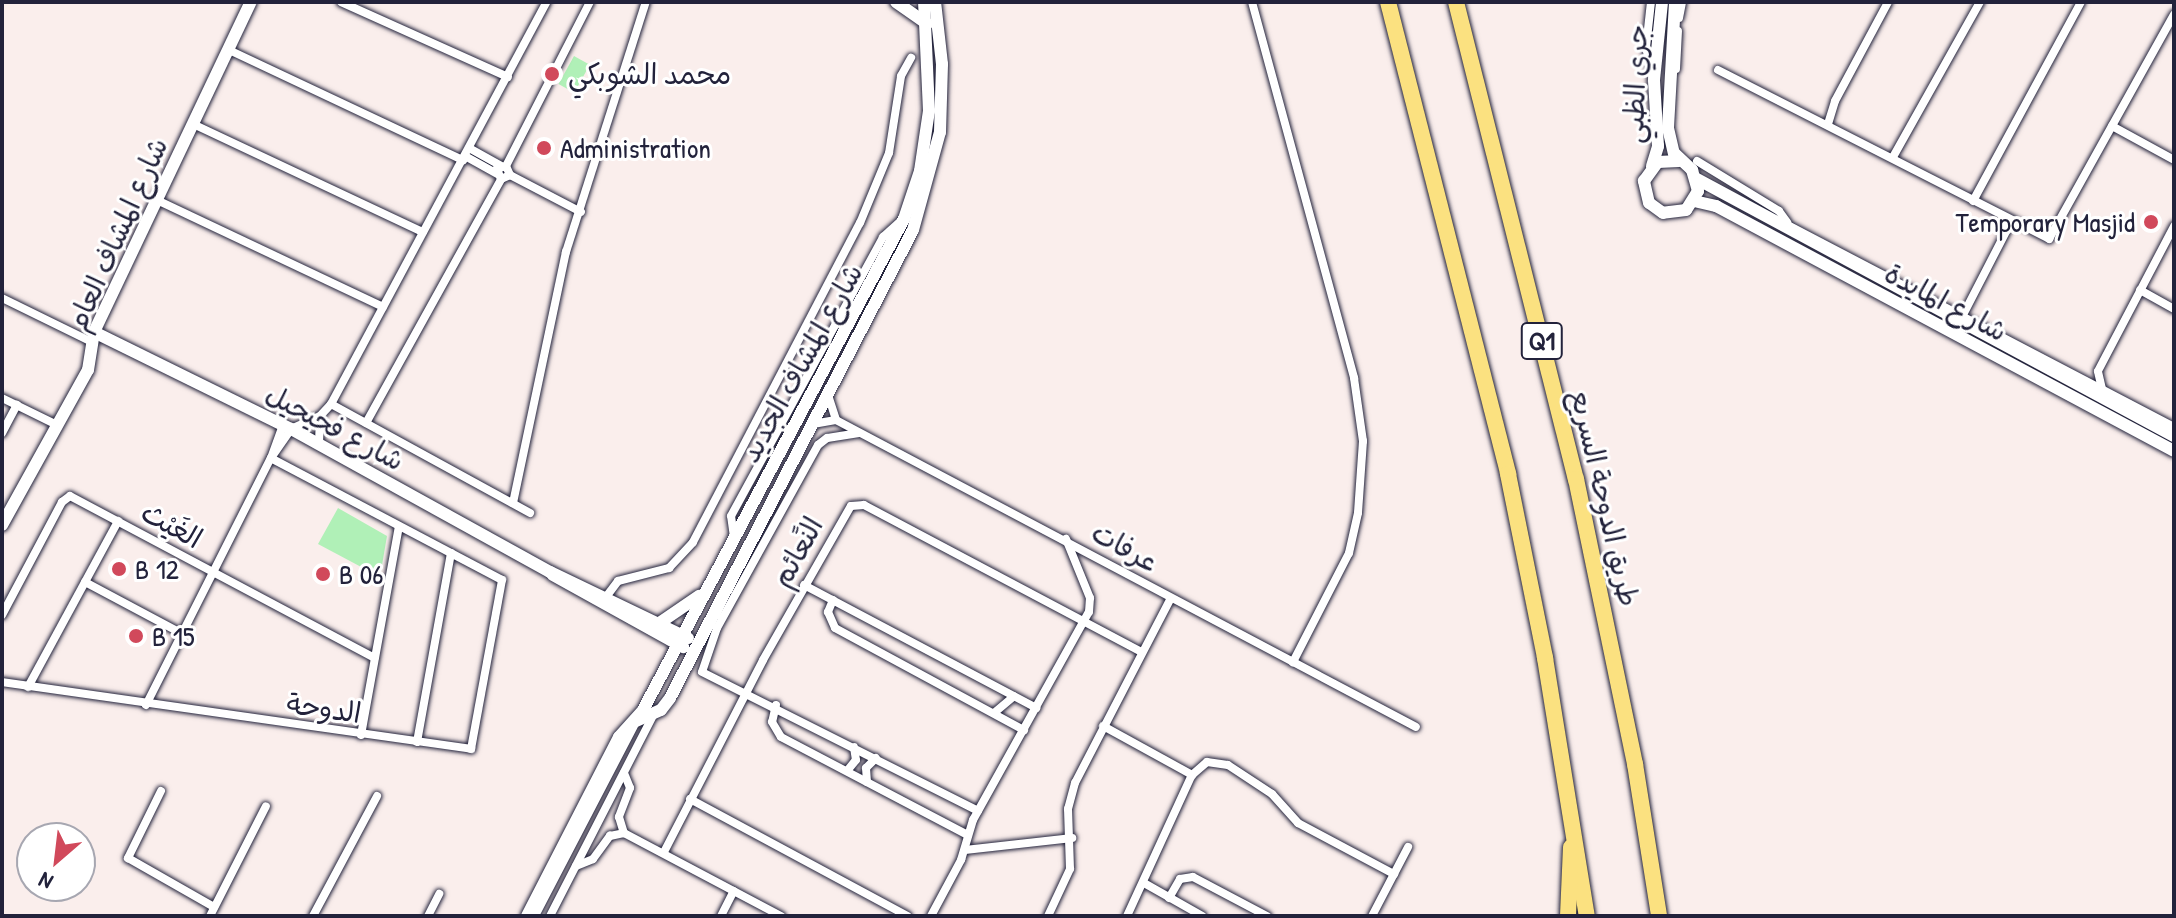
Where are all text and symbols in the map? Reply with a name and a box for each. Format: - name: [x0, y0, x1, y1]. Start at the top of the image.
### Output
- street label: جري الظبي: [1616, 24, 1654, 144]
- place label: محمد الشوبكي: [568, 57, 731, 91]
- marker: محمد الشوبكي: [543, 65, 561, 83]
- place label: Administration: [560, 131, 711, 165]
- street label: شارع المشاف العام: [59, 132, 175, 336]
- marker: Administration: [535, 139, 553, 157]
- place label: Temporary Masjid: [1955, 205, 2135, 239]
- marker: Temporary Masjid: [2142, 213, 2160, 231]
- street label: شارع المايدة: [1879, 256, 2013, 348]
- street label: شارع المشاف الجديد: [733, 258, 869, 468]
- road number: Q1: [1520, 319, 1564, 363]
- street label: شارع فحيحيل: [260, 377, 410, 477]
- street label: طريق الدوحة السريع: [1564, 386, 1646, 610]
- street label: الغَيْث: [136, 495, 208, 555]
- street label: النًعائم: [764, 511, 830, 593]
- street label: عرفات: [1086, 515, 1164, 579]
- place label: B 12: [135, 552, 179, 586]
- place label: B 06: [339, 557, 383, 591]
- marker: B 12: [110, 560, 128, 578]
- marker: B 06: [314, 565, 332, 583]
- place label: B 15: [152, 619, 195, 653]
- marker: B 15: [127, 627, 145, 645]
- street label: الدوحة: [285, 686, 363, 730]
- north arrow: [16, 822, 96, 902]
- text: N: [33, 865, 58, 897]

